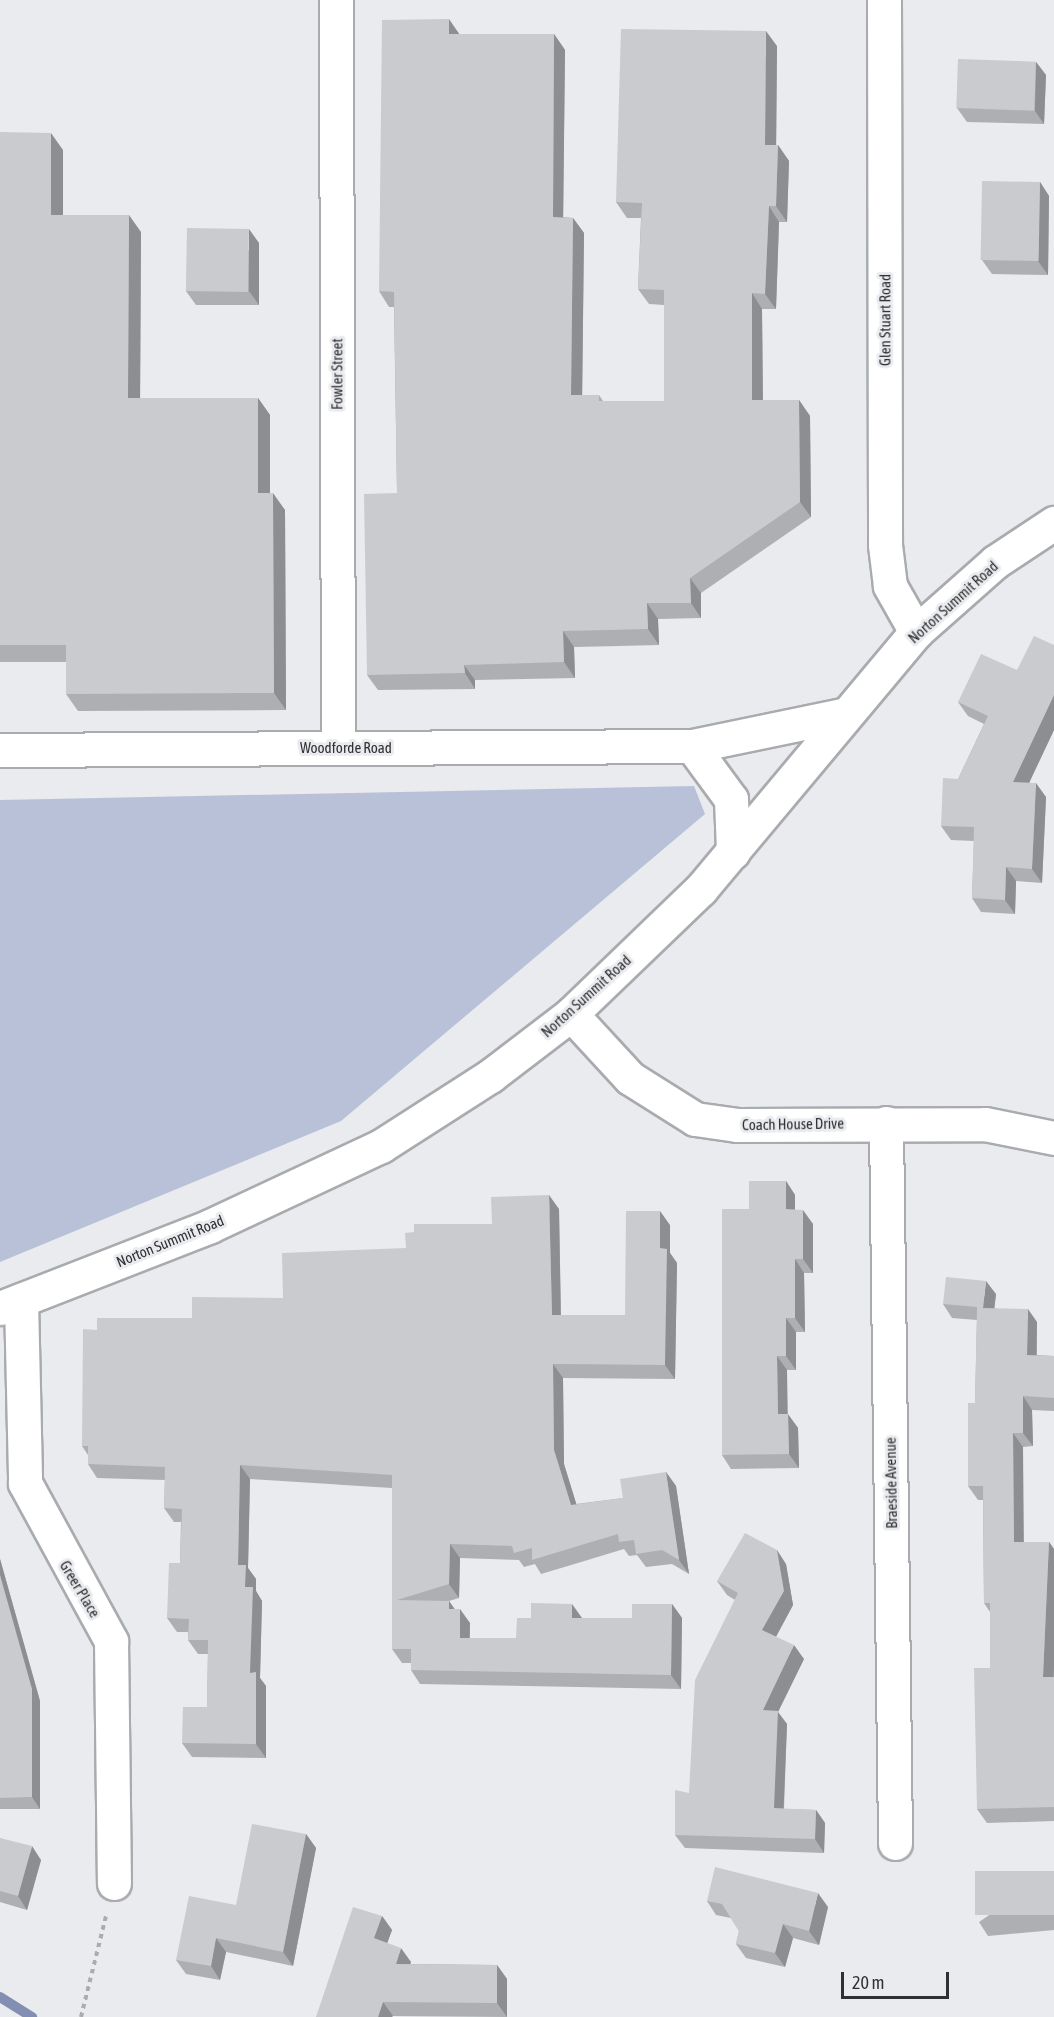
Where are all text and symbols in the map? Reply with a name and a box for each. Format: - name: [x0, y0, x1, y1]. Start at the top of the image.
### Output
- street label: Glen Stuart Road: [876, 274, 894, 366]
- street label: Fowler Street: [328, 338, 346, 410]
- street label: Norton Summit Road: [904, 557, 1002, 647]
- street label: Woodforde Road: [300, 739, 392, 757]
- street label: Norton Summit Road: [537, 951, 635, 1041]
- street label: Coach House Drive: [742, 1114, 844, 1134]
- street label: Norton Summit Road: [114, 1211, 226, 1271]
- street label: Braeside Avenue: [881, 1437, 901, 1529]
- street label: Greer Place: [56, 1557, 104, 1621]
- scale bar: [844, 1960, 952, 1998]
- text: 20 m: [852, 1972, 884, 1993]

